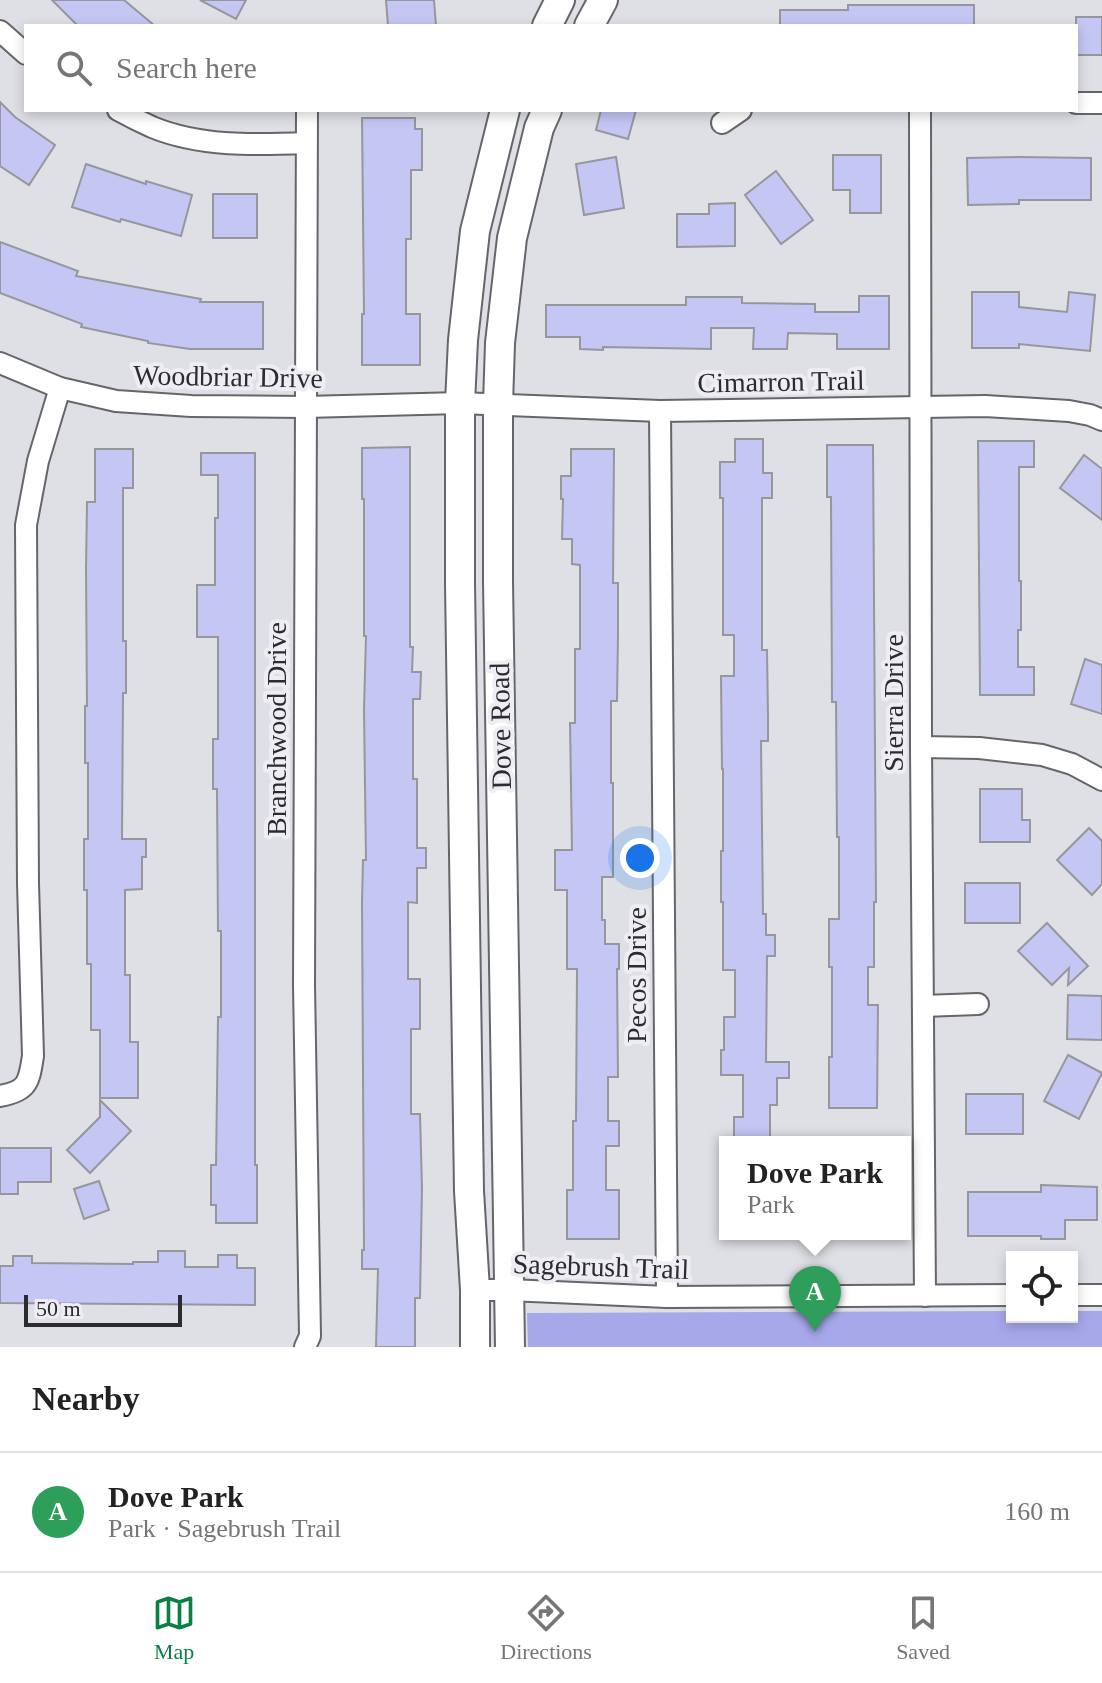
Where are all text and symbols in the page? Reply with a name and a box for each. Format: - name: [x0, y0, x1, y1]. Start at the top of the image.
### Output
- search box: [24, 24, 1078, 112]
- icon: search: [52, 46, 96, 90]
- text: Search here: [116, 51, 257, 84]
- street label: Woodbriar Drive: [133, 359, 323, 394]
- street label: Cimarron Trail: [697, 365, 865, 398]
- street label: Branchwood Drive: [261, 622, 292, 836]
- street label: Sierra Drive: [878, 634, 909, 772]
- street label: Dove Road: [484, 662, 517, 790]
- your location: [620, 838, 660, 878]
- street label: Pecos Drive: [621, 907, 652, 1043]
- popup: [719, 1136, 911, 1240]
- text: Dove Park: [747, 1156, 883, 1189]
- text: Park: [747, 1190, 795, 1219]
- street label: Sagebrush Trail: [512, 1248, 690, 1285]
- map controls: [1006, 1251, 1078, 1323]
- button: locate: [1006, 1251, 1078, 1323]
- pin: A: [789, 1266, 841, 1332]
- scale bar: [24, 1291, 182, 1327]
- text: 50 m: [36, 1296, 81, 1321]
- text: Nearby: [32, 1380, 140, 1417]
- text: Dove Park: [108, 1480, 244, 1513]
- text: A: [49, 1497, 67, 1526]
- text: 160 m: [1004, 1497, 1070, 1526]
- text: Park · Sagebrush Trail: [108, 1514, 341, 1543]
- tab: Map: [152, 1591, 196, 1665]
- tab: Directions: [500, 1591, 592, 1665]
- tab: Saved: [896, 1591, 950, 1665]

